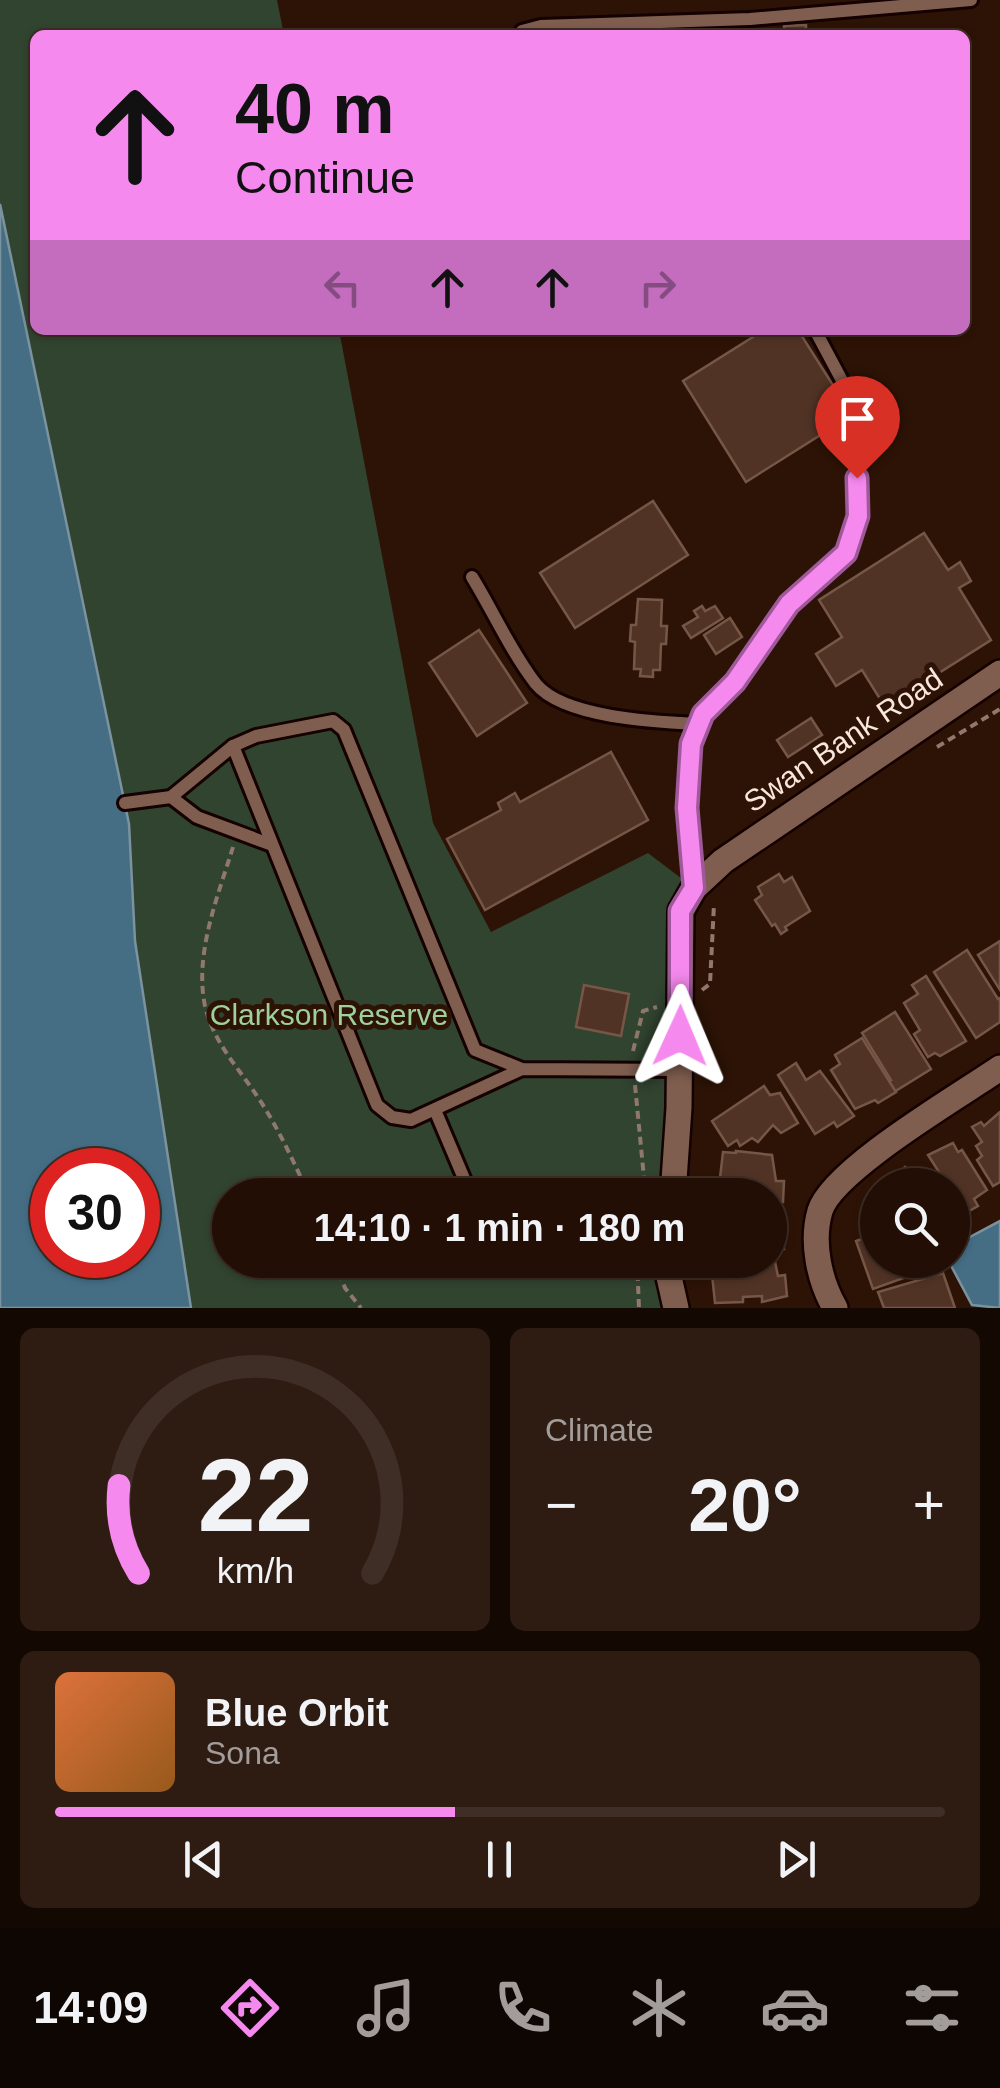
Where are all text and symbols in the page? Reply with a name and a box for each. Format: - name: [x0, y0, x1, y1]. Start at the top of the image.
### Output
- icon: ahead: [70, 70, 200, 200]
- text: 40 m: [235, 70, 395, 148]
- text: Continue: [235, 152, 415, 203]
- icon: left: [315, 260, 370, 315]
- icon: ahead: [420, 260, 475, 315]
- icon: ahead: [525, 260, 580, 315]
- icon: right: [630, 260, 685, 315]
- pin: [815, 376, 900, 479]
- icon: arrive: [830, 391, 885, 446]
- street label: Swan Bank Road: [738, 662, 948, 818]
- position arrow: [628, 984, 732, 1088]
- park label: Clarkson Reserve: [210, 998, 448, 1031]
- speed limit sign: 30: [30, 1148, 160, 1278]
- map controls: [860, 1168, 970, 1278]
- button: search: [860, 1168, 970, 1278]
- text: 14:10 · 1 min · 180 m: [314, 1207, 685, 1249]
- text: Climate: [545, 1412, 653, 1448]
- text: 22: [197, 1437, 313, 1553]
- text: 20°: [688, 1463, 802, 1547]
- text: −: [545, 1474, 577, 1536]
- text: +: [913, 1474, 945, 1536]
- text: km/h: [216, 1551, 294, 1591]
- text: Blue Orbit: [205, 1692, 389, 1734]
- text: Sona: [205, 1735, 280, 1771]
- icon: previous: [176, 1832, 231, 1887]
- icon: pause: [472, 1832, 527, 1887]
- icon: next: [769, 1832, 824, 1887]
- icon: directions: [215, 1973, 285, 2043]
- icon: music: [351, 1973, 421, 2043]
- icon: phone: [488, 1973, 558, 2043]
- icon: climate: [624, 1973, 694, 2043]
- icon: car: [760, 1973, 830, 2043]
- icon: filters: [897, 1973, 967, 2043]
- text: 14:09: [33, 1982, 148, 2033]

